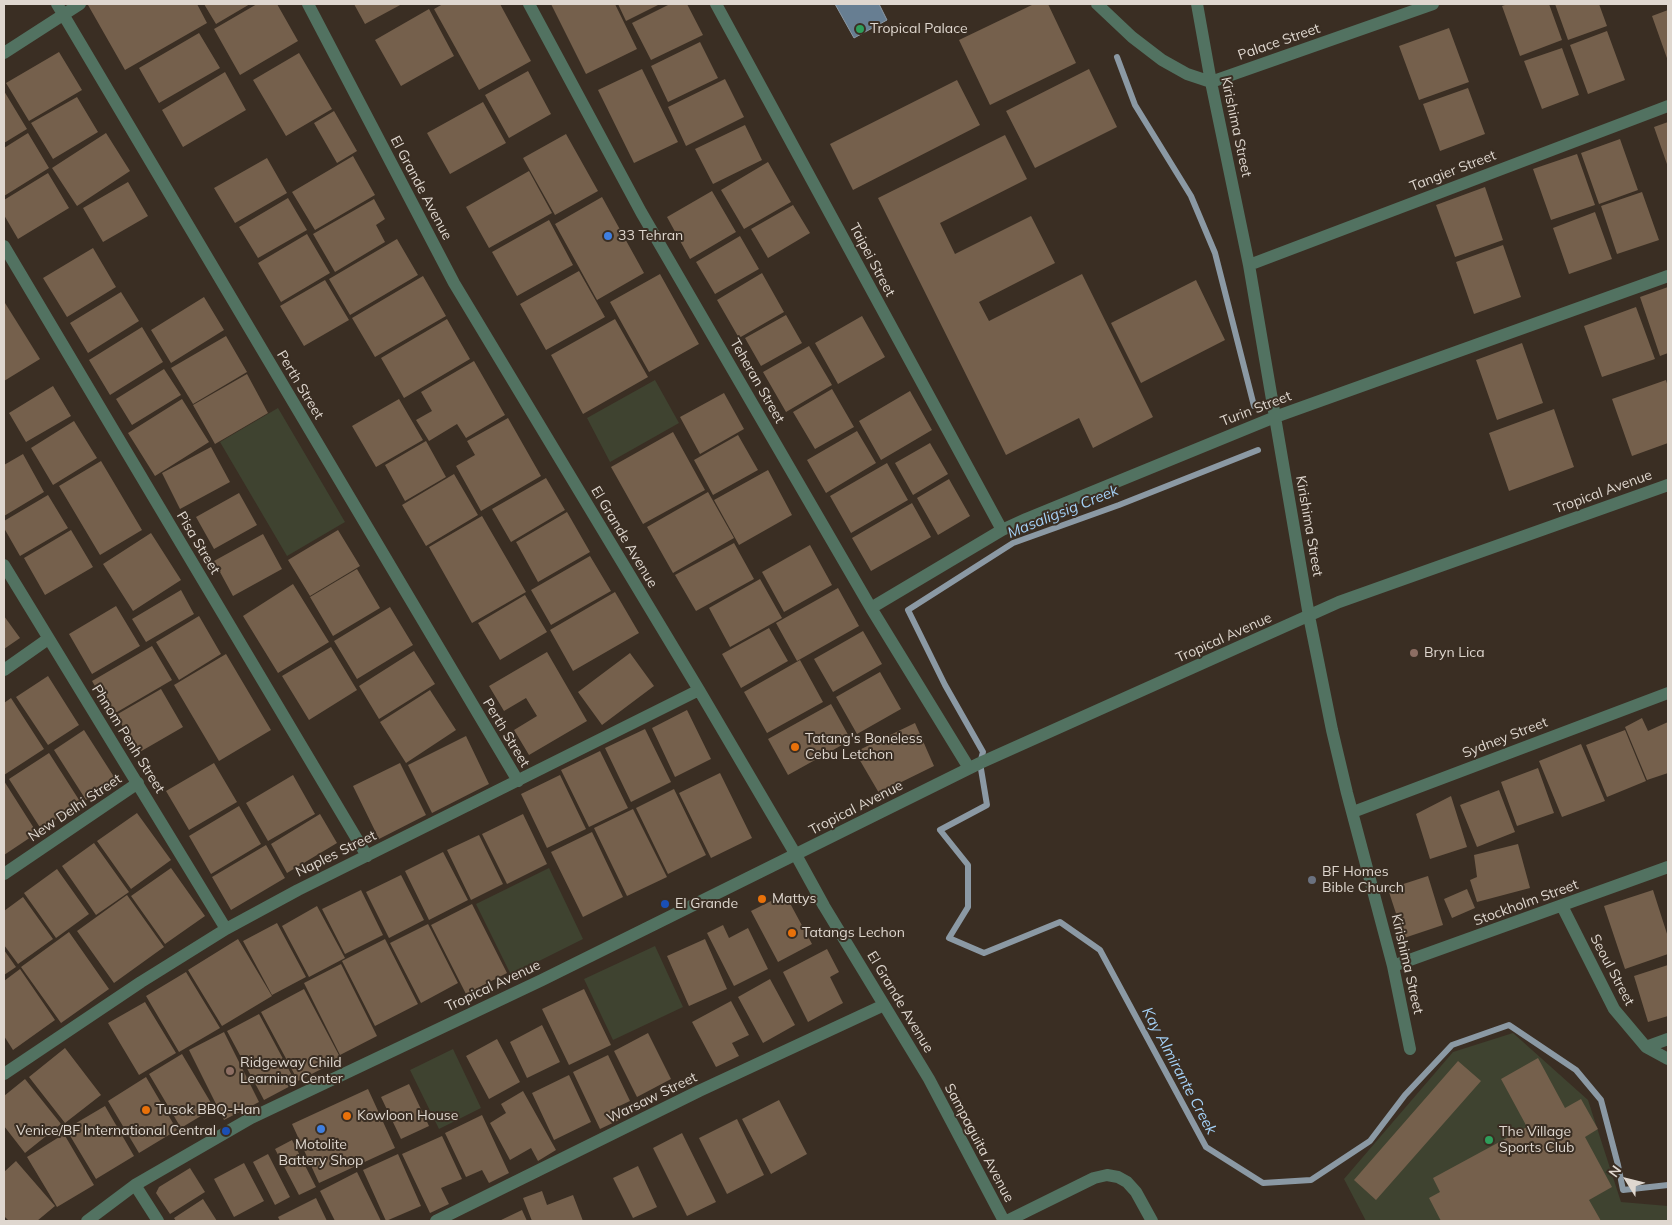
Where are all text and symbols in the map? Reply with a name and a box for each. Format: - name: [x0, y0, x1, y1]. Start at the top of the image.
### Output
- street label: Palace Street: [1236, 20, 1322, 64]
- place label: Tropical Palace: [870, 21, 968, 37]
- marker: Tropical Palace: [854, 23, 866, 35]
- street label: Kirishima Street: [1217, 75, 1255, 179]
- street label: El Grande Avenue: [386, 133, 456, 243]
- street label: Tangier Street: [1408, 147, 1498, 195]
- street label: Taipei Street: [846, 220, 898, 300]
- place label: 33 Tehran: [618, 228, 683, 244]
- marker: 33 Tehran: [602, 230, 614, 242]
- street label: Teheran Street: [726, 336, 788, 426]
- street label: Perth Street: [273, 348, 327, 422]
- street label: Turin Street: [1218, 388, 1294, 430]
- street label: Tropical Avenue: [1552, 466, 1654, 518]
- street label: Kirishima Street: [1292, 474, 1326, 578]
- water label: Masaligsig Creek: [1005, 482, 1121, 542]
- street label: El Grande Avenue: [587, 483, 661, 591]
- street label: Pisa Street: [173, 509, 223, 577]
- street label: Tropical Avenue: [1173, 609, 1275, 667]
- place label: Bryn Lica: [1424, 645, 1485, 661]
- marker: Bryn Lica: [1408, 647, 1420, 659]
- street label: Phnom Penh Street: [88, 682, 168, 796]
- street label: Perth Street: [479, 696, 533, 770]
- street label: Sydney Street: [1460, 714, 1550, 762]
- place label: Tatang's Boneless Cebu Letchon: [805, 731, 923, 764]
- marker: Tatang's Boneless Cebu Letchon: [789, 741, 801, 753]
- street label: New Delhi Street: [25, 771, 125, 845]
- street label: Tropical Avenue: [806, 777, 906, 839]
- street label: Naples Street: [293, 827, 379, 881]
- place label: BF Homes Bible Church: [1322, 864, 1404, 896]
- marker: BF Homes Bible Church: [1306, 874, 1318, 886]
- street label: Stockholm Street: [1472, 876, 1580, 930]
- place label: Mattys: [772, 891, 816, 907]
- marker: Mattys: [756, 893, 768, 905]
- place label: El Grande: [675, 896, 738, 912]
- marker: El Grande: [659, 898, 671, 910]
- street label: Kirishima Street: [1387, 912, 1427, 1016]
- place label: Tatangs Lechon: [802, 925, 905, 941]
- marker: Tatangs Lechon: [786, 927, 798, 939]
- street label: Seoul Street: [1586, 932, 1638, 1008]
- street label: El Grande Avenue: [863, 948, 937, 1056]
- street label: Tropical Avenue: [443, 957, 543, 1015]
- water label: Kay Almirante Creek: [1138, 1004, 1220, 1138]
- place label: Ridgeway Child Learning Center: [240, 1055, 343, 1088]
- marker: Ridgeway Child Learning Center: [224, 1065, 236, 1077]
- street label: Warsaw Street: [604, 1069, 700, 1127]
- street label: Sampaguita Avenue: [941, 1081, 1017, 1205]
- place label: Tusok BBQ-Han: [156, 1102, 260, 1118]
- marker: Tusok BBQ-Han: [140, 1104, 152, 1116]
- place label: Kowloon House: [357, 1108, 458, 1124]
- marker: Kowloon House: [341, 1110, 353, 1122]
- place label: Venice/BF International Central: [16, 1123, 216, 1139]
- marker: Motolite Battery Shop: [315, 1123, 327, 1135]
- place label: The Village Sports Club: [1499, 1124, 1574, 1156]
- marker: Venice/BF International Central: [220, 1125, 232, 1137]
- marker: The Village Sports Club: [1483, 1134, 1495, 1146]
- place label: Motolite Battery Shop: [279, 1137, 363, 1170]
- north arrow: [1602, 1155, 1652, 1205]
- text: N: [1604, 1162, 1625, 1181]

